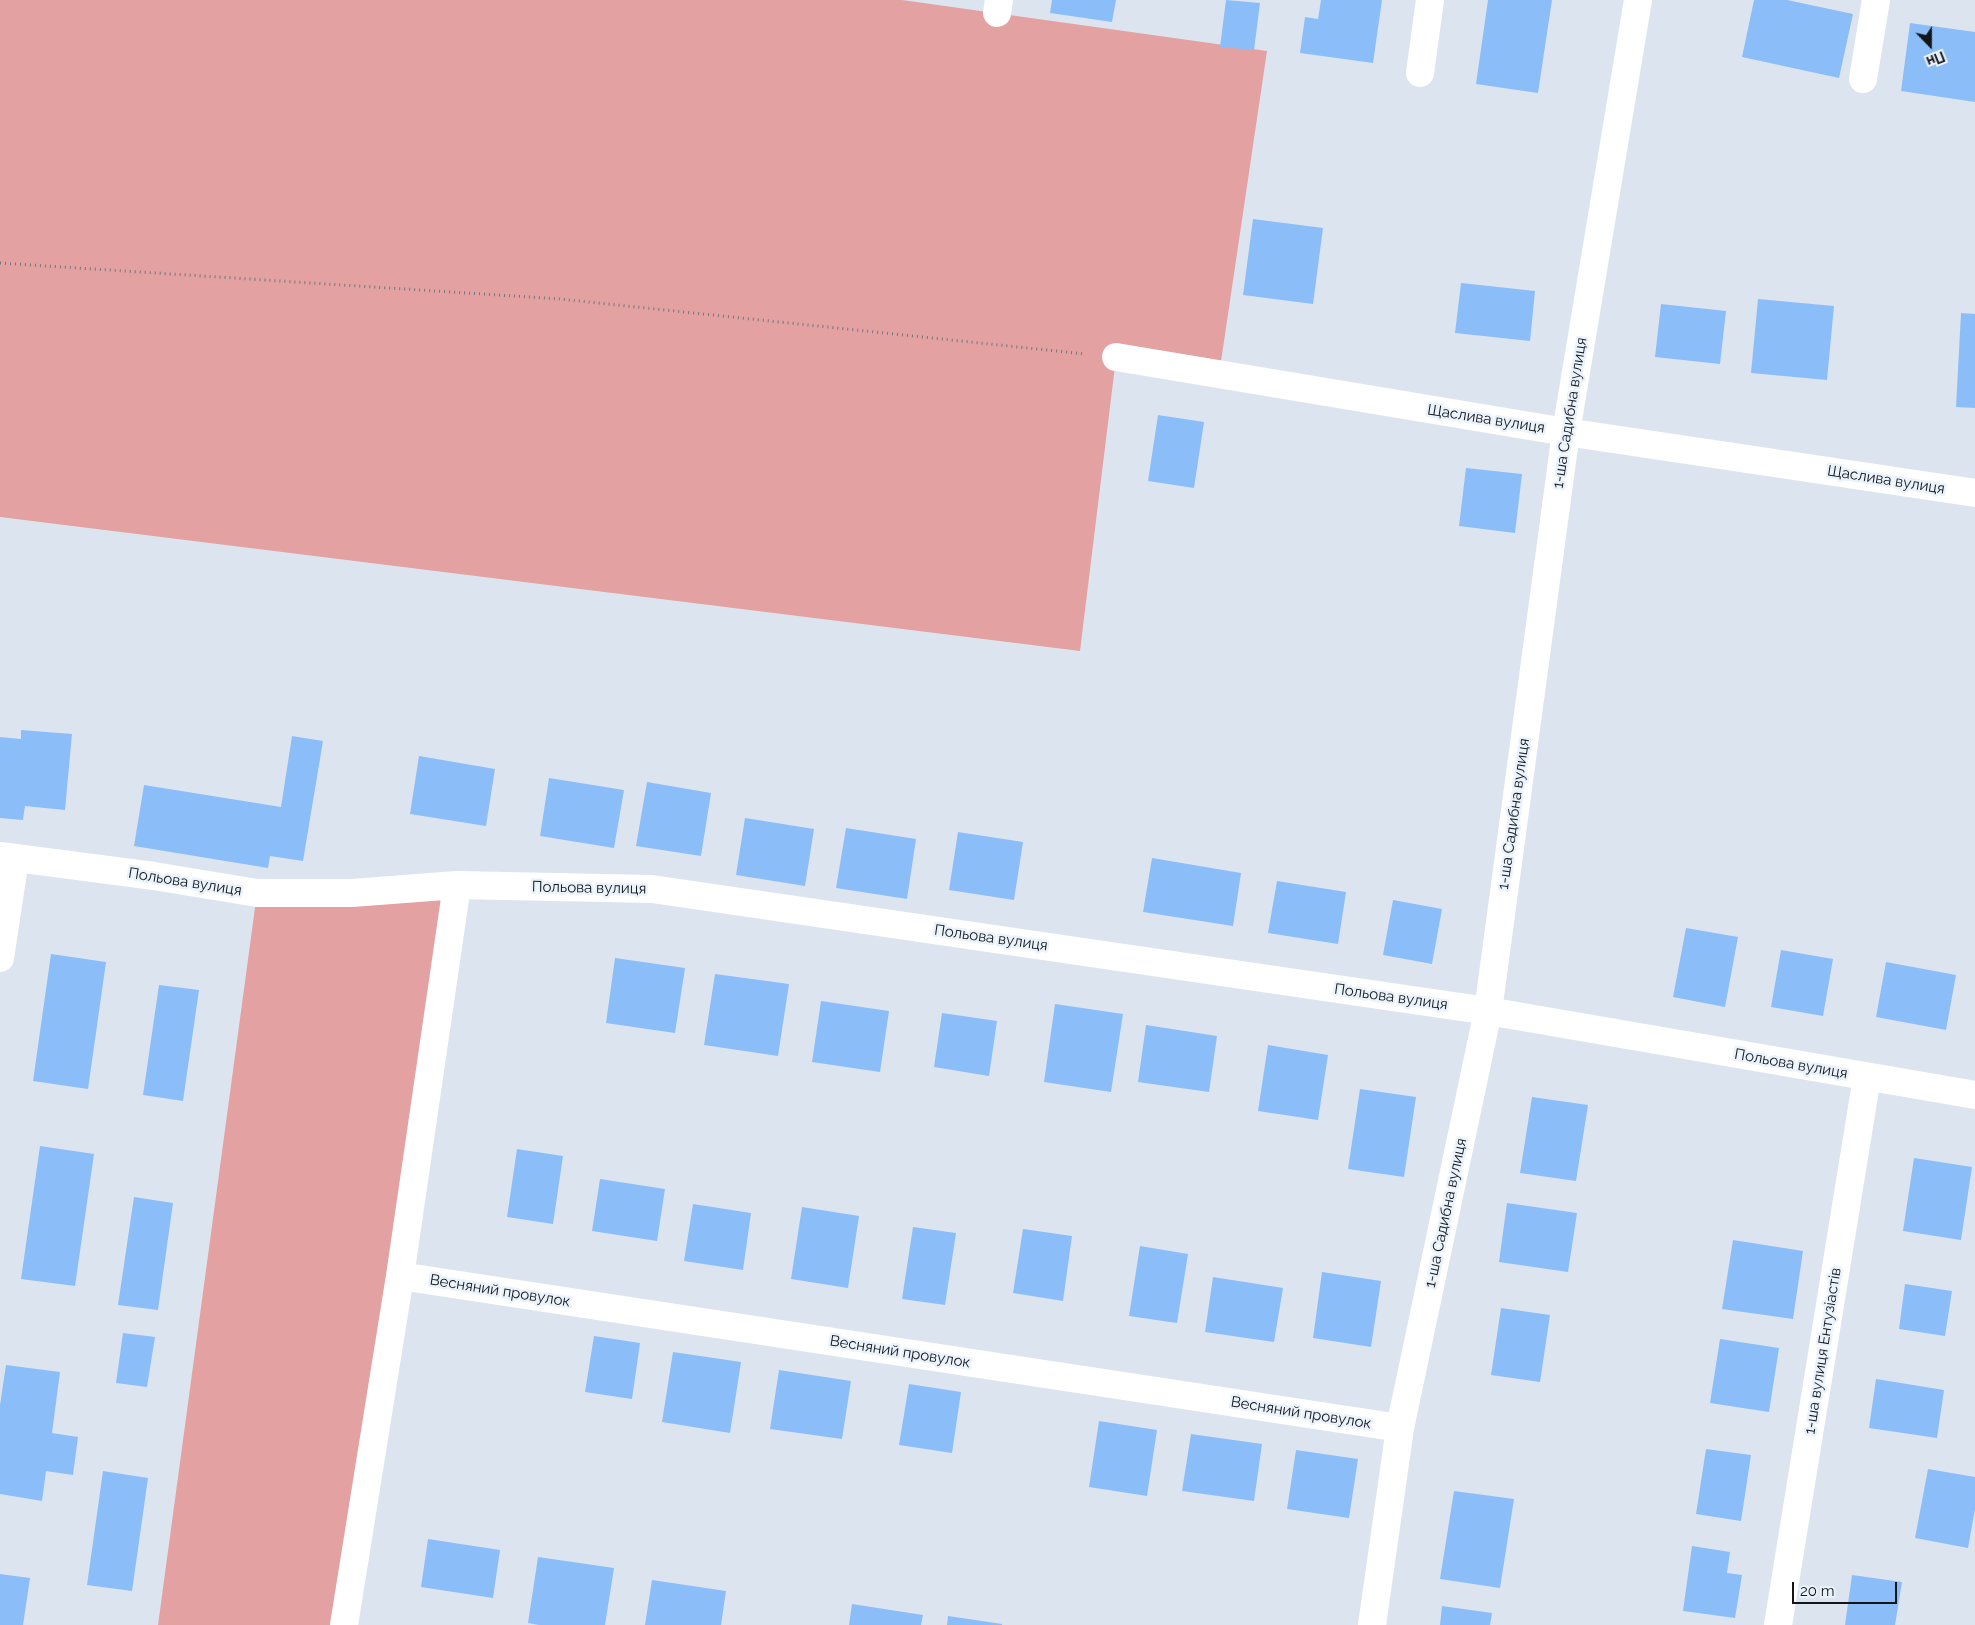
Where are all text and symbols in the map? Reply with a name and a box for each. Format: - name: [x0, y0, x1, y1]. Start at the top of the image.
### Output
- north arrow: [1905, 20, 1955, 70]
- text: Пн: [1924, 48, 1947, 70]
- street label: 1-ша Садибна вулиця: [1549, 336, 1591, 490]
- street label: Щаслива вулиця: [1426, 401, 1546, 437]
- street label: Щаслива вулиця: [1826, 462, 1946, 498]
- street label: 1-ша Садибна вулиця: [1494, 737, 1534, 891]
- street label: Польова вулиця: [127, 864, 243, 900]
- street label: Польова вулиця: [532, 878, 646, 898]
- street label: Польова вулиця: [933, 921, 1049, 955]
- street label: Польова вулиця: [1333, 980, 1449, 1014]
- street label: Польова вулиця: [1733, 1045, 1849, 1083]
- street label: 1-ша Садибна вулиця: [1421, 1137, 1471, 1289]
- street label: 1-ша вулиця Ентузіастів: [1801, 1266, 1845, 1436]
- street label: Весняний провулок: [428, 1271, 572, 1311]
- street label: Весняний провулок: [828, 1332, 972, 1372]
- street label: Весняний провулок: [1229, 1393, 1373, 1433]
- scale bar: [1795, 1572, 1900, 1604]
- text: 20 m: [1800, 1582, 1835, 1600]

